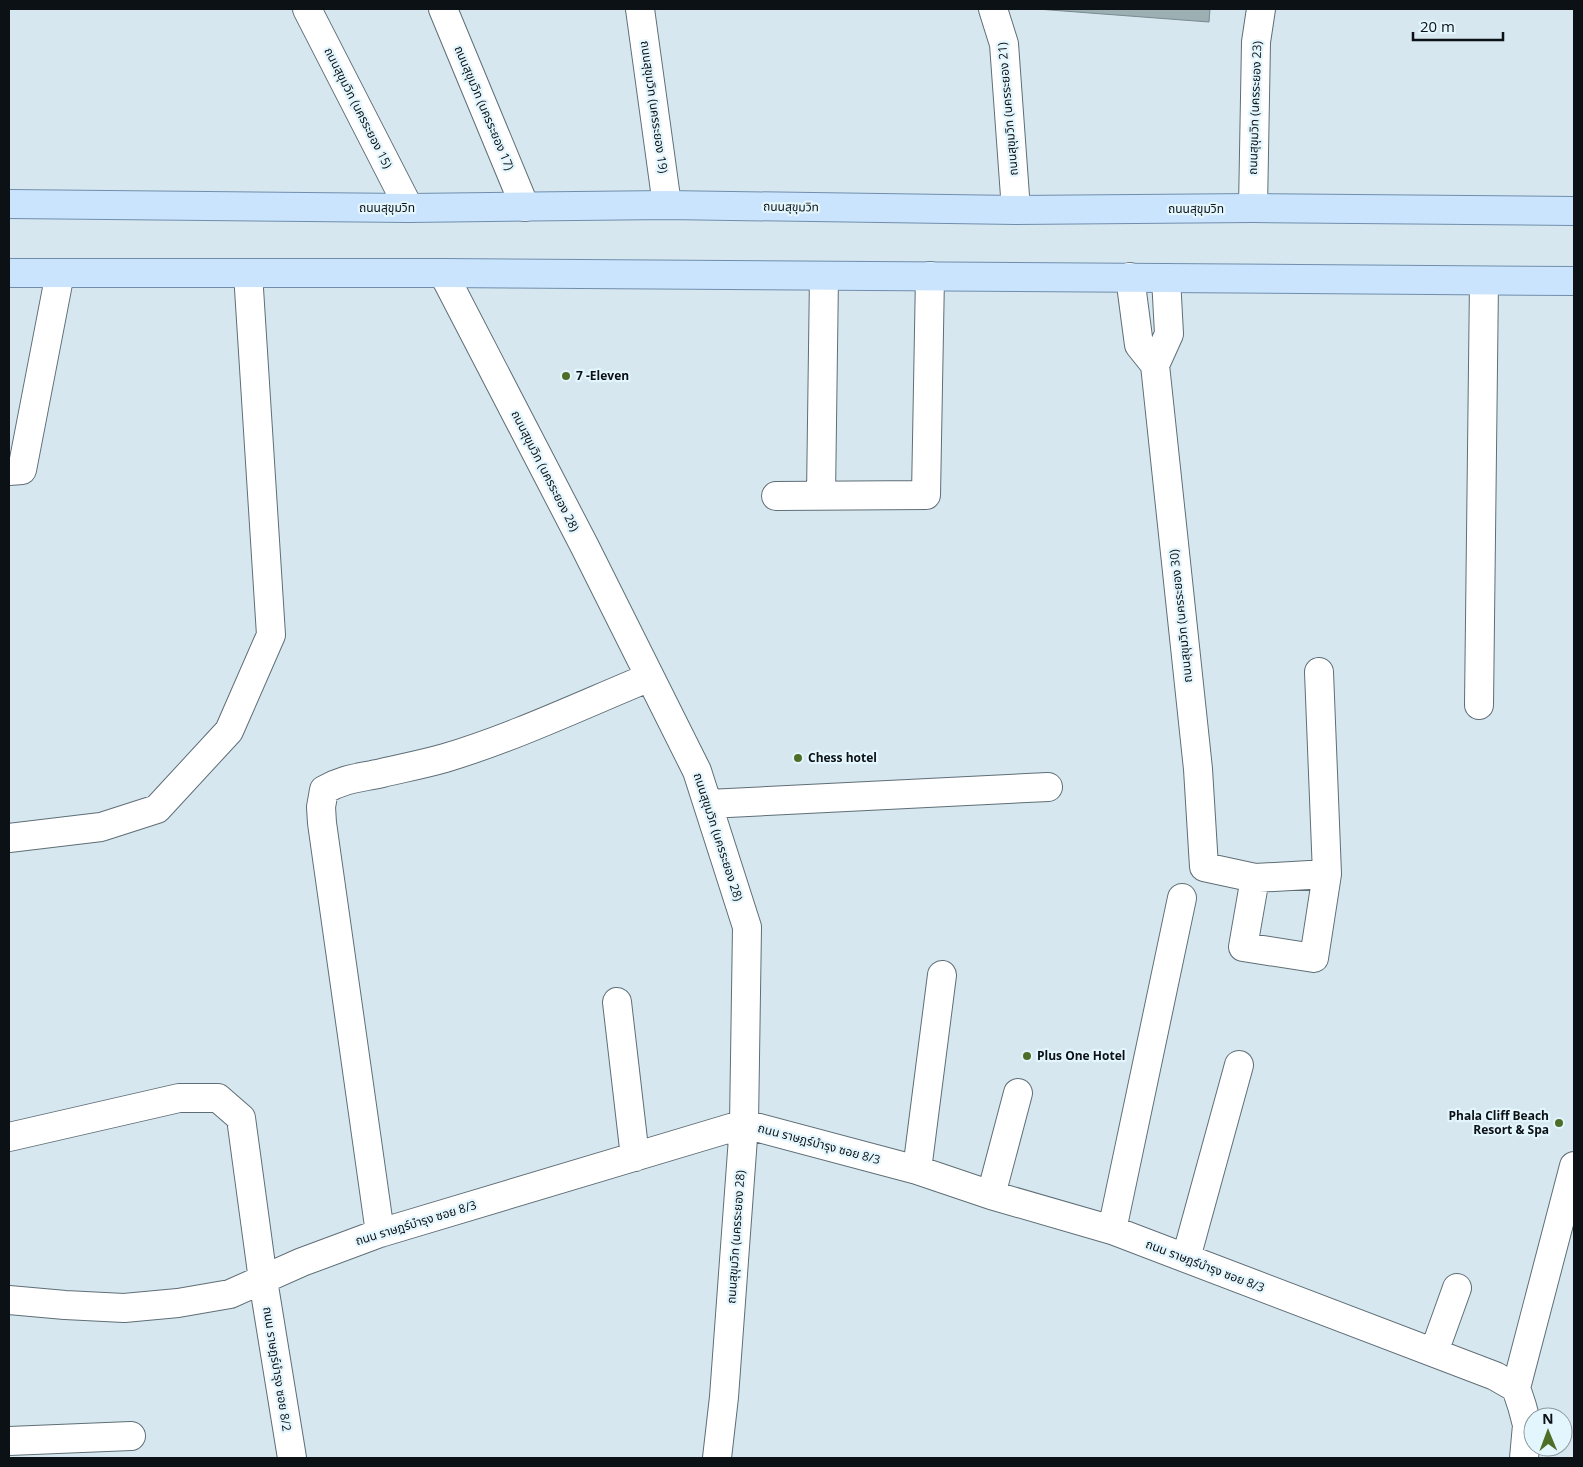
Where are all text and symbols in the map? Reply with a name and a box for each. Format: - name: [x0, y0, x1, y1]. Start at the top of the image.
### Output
- scale bar: [1413, 10, 1503, 42]
- text: 20 m: [1420, 16, 1455, 36]
- street label: ถนนสุขุมวิท (นครระยอง 19): [637, 39, 672, 175]
- street label: ถนนสุขุมวิท (นครระยอง 23): [1244, 40, 1265, 175]
- street label: ถนนสุขุมวิท (นครระยอง 21): [993, 41, 1022, 176]
- street label: ถนนสุขุมวิท (นครระยอง 17): [450, 43, 519, 173]
- street label: ถนนสุขุมวิท (นครระยอง 15): [320, 44, 397, 172]
- street label: ถนนสุขุมวิท: [763, 198, 819, 215]
- street label: ถนนสุขุมวิท: [359, 199, 415, 216]
- street label: ถนนสุขุมวิท: [1168, 200, 1224, 217]
- place label: 7 -Eleven: [576, 367, 629, 384]
- marker: 7 -Eleven: [560, 370, 572, 382]
- street label: ถนนสุขุมวิท (นครระยอง 28): [507, 407, 584, 535]
- street label: ถนนสุขุมวิท (นครระยอง 30): [1165, 548, 1196, 684]
- place label: Chess hotel: [808, 749, 877, 766]
- marker: Chess hotel: [792, 752, 804, 764]
- street label: ถนนสุขุมวิท (นครระยอง 28): [690, 771, 747, 904]
- place label: Plus One Hotel: [1037, 1047, 1125, 1064]
- marker: Plus One Hotel: [1021, 1050, 1033, 1062]
- place label: Phala Cliff Beach Resort & Spa: [1448, 1107, 1549, 1138]
- marker: Phala Cliff Beach Resort & Spa: [1553, 1117, 1565, 1129]
- street label: ถนน ราษฎร์บำรุง ซอย 8/3: [756, 1119, 882, 1168]
- street label: ถนนสุขุมวิท (นครระยอง 28): [722, 1169, 749, 1304]
- street label: ถนน ราษฎร์บำรุง ซอย 8/3: [353, 1196, 479, 1249]
- street label: ถนน ราษฎร์บำรุง ซอย 8/3: [1143, 1235, 1267, 1296]
- street label: ถนน ราษฎร์บำรุง ซอย 8/2: [259, 1305, 296, 1433]
- north arrow: [1523, 1407, 1573, 1457]
- text: N: [1542, 1409, 1554, 1428]

